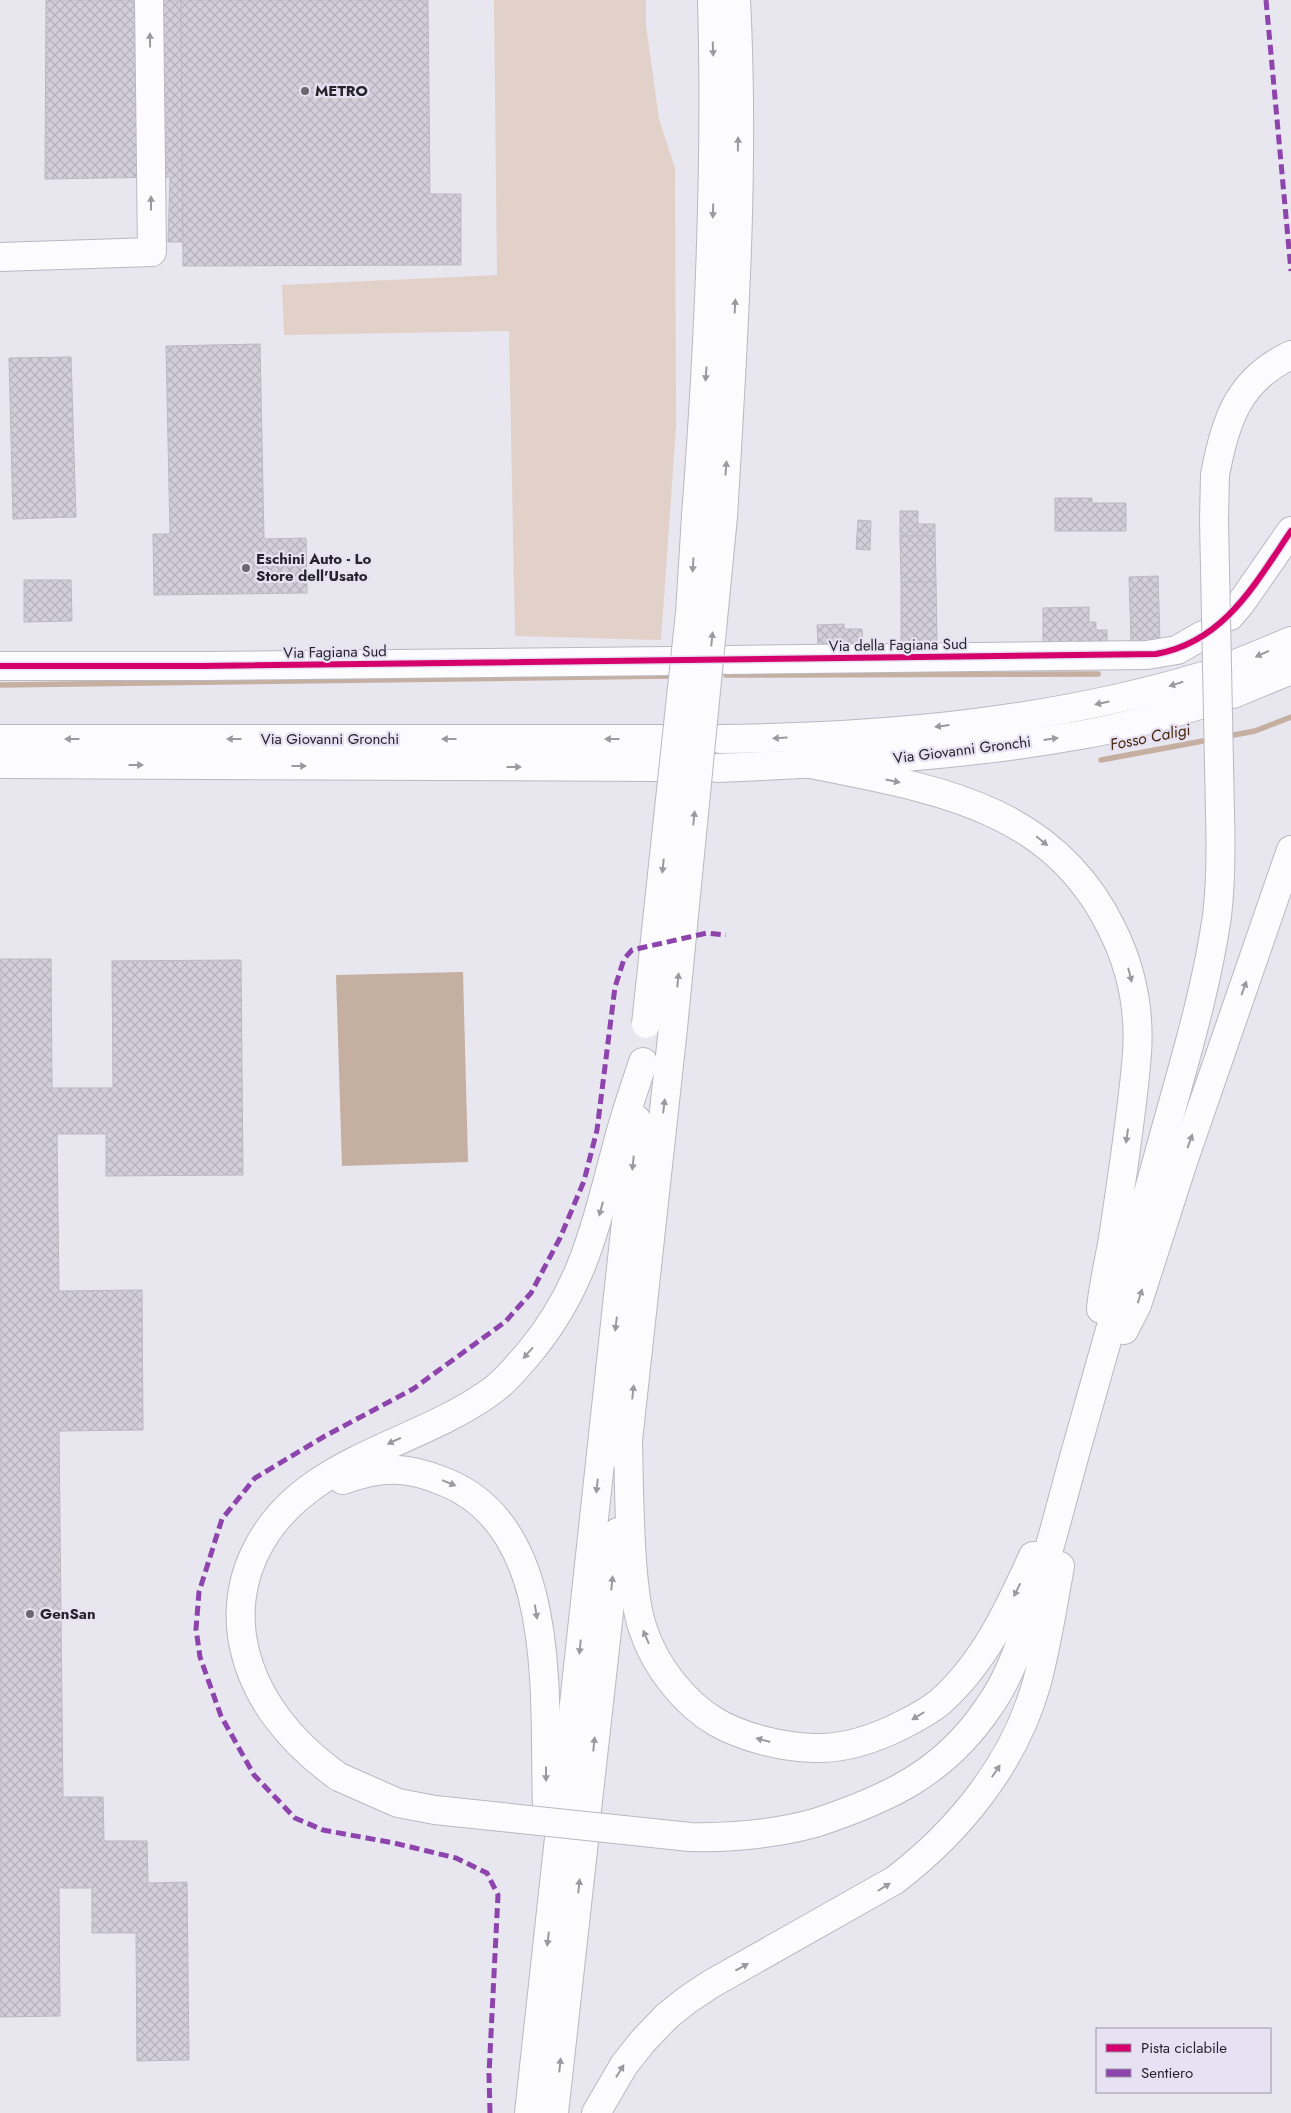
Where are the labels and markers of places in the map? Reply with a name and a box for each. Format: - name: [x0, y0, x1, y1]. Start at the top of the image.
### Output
- place label: METRO: [315, 80, 368, 102]
- marker: METRO: [299, 85, 311, 97]
- place label: Eschini Auto - Lo Store dell'Usato: [256, 548, 371, 587]
- marker: Eschini Auto - Lo Store dell'Usato: [240, 562, 252, 574]
- place label: GenSan: [40, 1603, 96, 1625]
- marker: GenSan: [24, 1608, 36, 1620]

